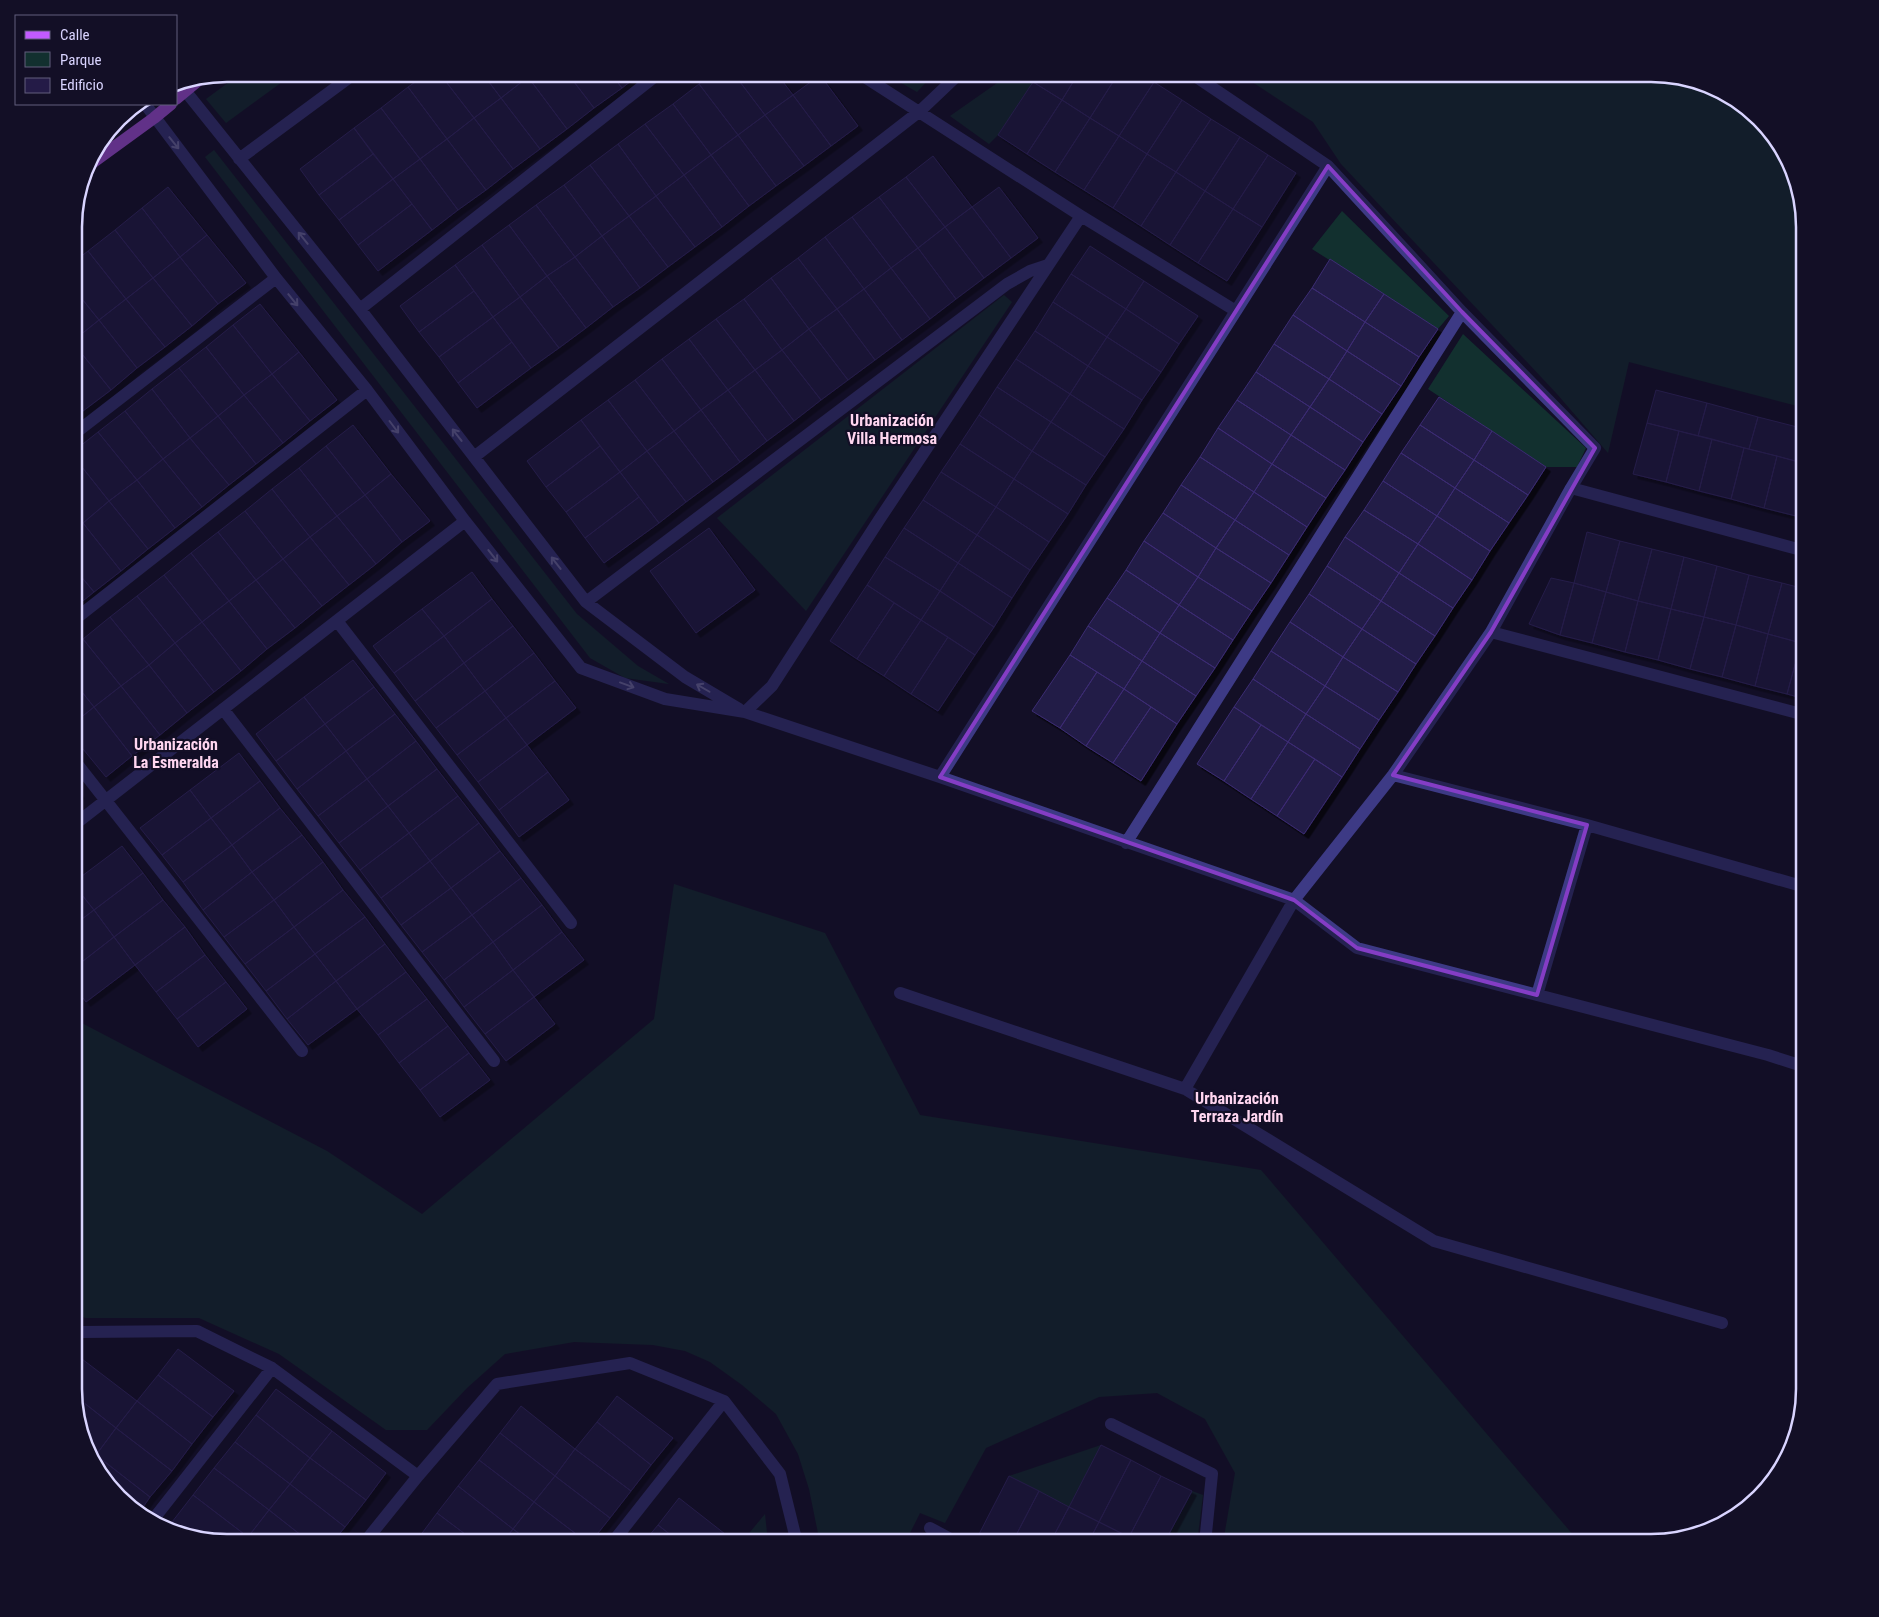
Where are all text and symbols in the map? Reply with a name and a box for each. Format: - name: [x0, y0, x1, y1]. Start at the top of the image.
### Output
- legend: [15, 15, 178, 105]
- text: Calle: [60, 26, 90, 44]
- text: Parque: [60, 51, 102, 69]
- text: Edificio: [60, 76, 103, 94]
- one-way arrow: [168, 136, 179, 149]
- one-way arrow: [297, 232, 308, 245]
- one-way arrow: [288, 293, 299, 306]
- district label: Urbanización Villa Hermosa: [847, 411, 937, 448]
- one-way arrow: [389, 420, 400, 433]
- one-way arrow: [452, 428, 462, 442]
- one-way arrow: [487, 550, 498, 563]
- one-way arrow: [551, 557, 562, 570]
- one-way arrow: [619, 681, 634, 690]
- one-way arrow: [697, 682, 711, 692]
- district label: Urbanización La Esmeralda: [133, 735, 219, 772]
- district label: Urbanización Terraza Jardín: [1191, 1089, 1283, 1126]

